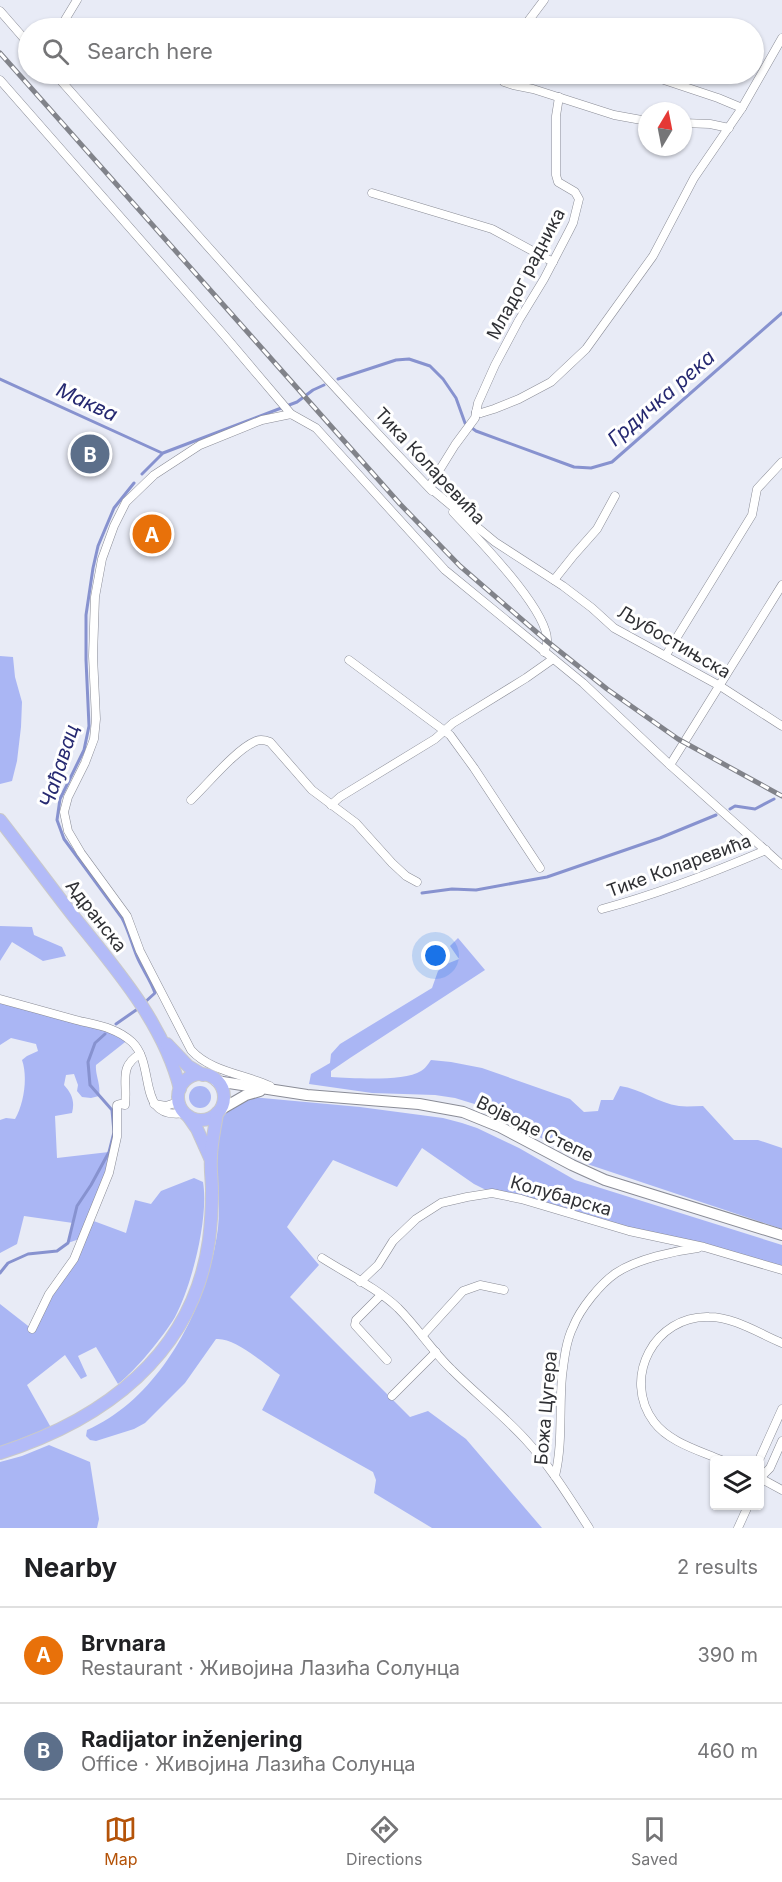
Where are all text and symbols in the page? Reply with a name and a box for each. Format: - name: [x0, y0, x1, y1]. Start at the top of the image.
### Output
- search box: [18, 18, 764, 84]
- icon: search: [39, 35, 72, 68]
- text: Search here: [87, 38, 213, 64]
- north arrow: [638, 102, 692, 156]
- street label: Младог радника: [482, 205, 569, 343]
- water label: Грдичка река: [602, 345, 720, 451]
- water label: Маква: [53, 377, 121, 427]
- street label: Тика Коларевића: [371, 403, 490, 528]
- pin: B: [70, 432, 110, 476]
- pin: A: [132, 512, 172, 556]
- street label: Љубостињска: [614, 601, 735, 682]
- water label: Чађавац: [34, 721, 84, 811]
- street label: Тике Коларевића: [604, 830, 754, 901]
- street label: Адранска: [62, 875, 131, 956]
- your location: [421, 941, 450, 970]
- street label: Војводе Степе: [473, 1091, 597, 1166]
- street label: Колубарска: [508, 1171, 614, 1220]
- street label: Божа Цугера: [530, 1350, 561, 1466]
- map controls: [710, 1456, 764, 1510]
- button: layers: [710, 1456, 764, 1510]
- text: Nearby: [24, 1552, 117, 1583]
- text: 2 results: [677, 1555, 758, 1579]
- text: Brvnara: [81, 1630, 166, 1656]
- text: A: [36, 1643, 51, 1667]
- text: 390 m: [697, 1643, 758, 1667]
- text: Restaurant · Живојина Лазића Солунца: [81, 1656, 460, 1680]
- text: Radijator inženjering: [81, 1726, 303, 1752]
- text: B: [37, 1739, 50, 1763]
- text: 460 m: [697, 1739, 758, 1763]
- text: Office · Живојина Лазића Солунца: [81, 1752, 416, 1776]
- tab: Map: [104, 1813, 138, 1869]
- tab: Directions: [346, 1813, 422, 1869]
- tab: Saved: [631, 1813, 678, 1869]

